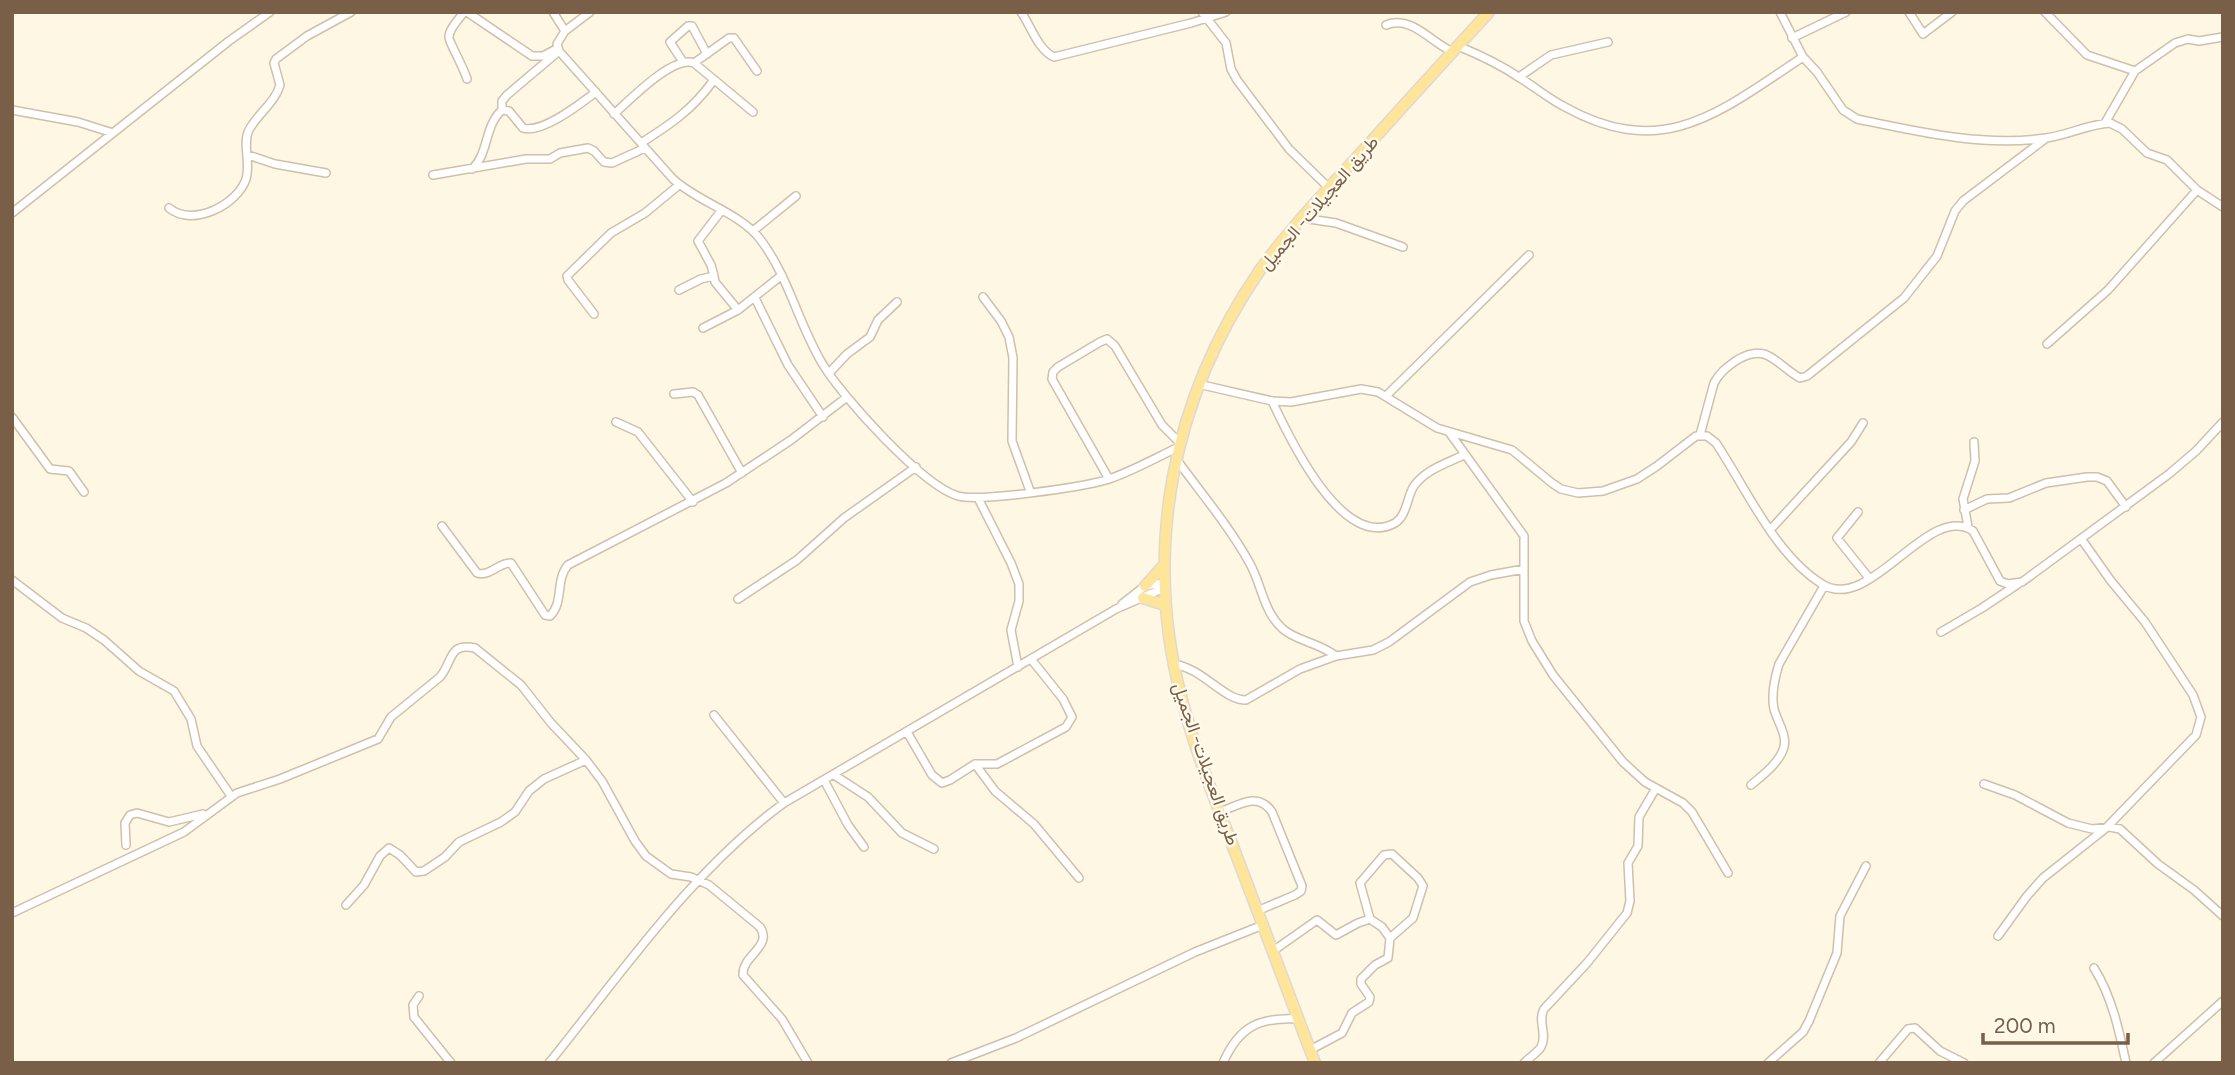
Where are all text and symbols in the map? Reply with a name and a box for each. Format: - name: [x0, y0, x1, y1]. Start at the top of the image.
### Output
- street label: طريق العجيلات- الجميل: [1255, 131, 1383, 275]
- street label: طريق العجيلات- الجميل: [1168, 680, 1244, 848]
- scale bar: [1983, 1002, 2128, 1046]
- text: 200 m: [1994, 1013, 2056, 1038]

